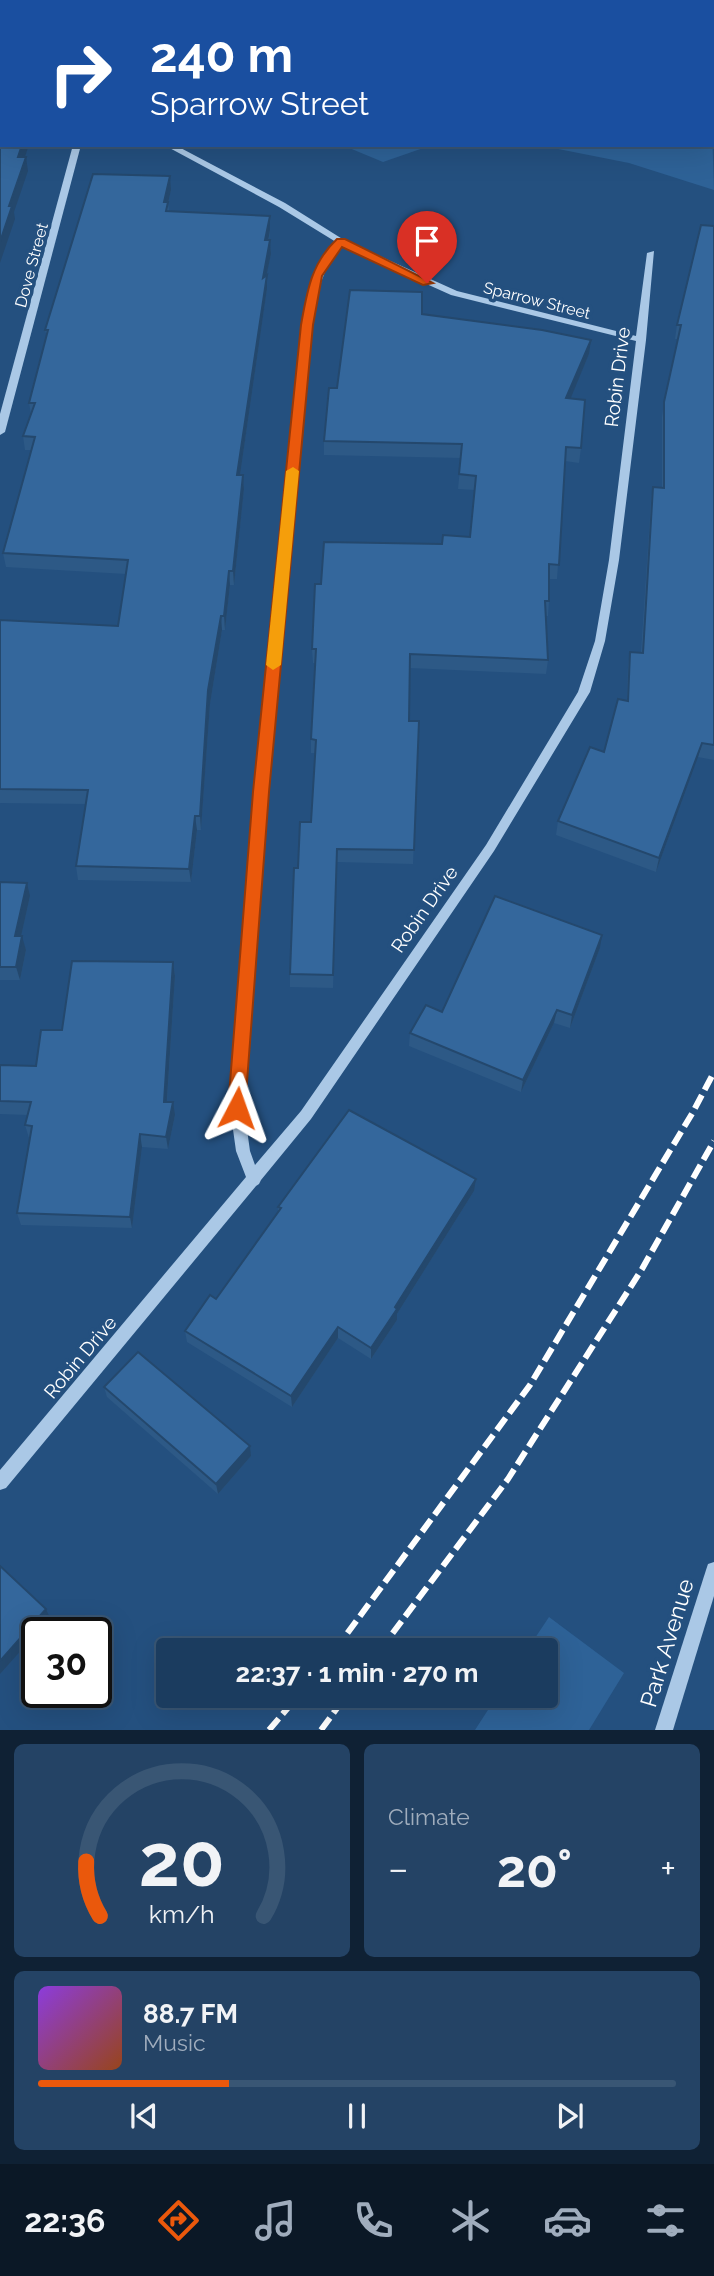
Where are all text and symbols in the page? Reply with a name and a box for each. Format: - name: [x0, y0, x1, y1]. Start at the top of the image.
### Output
- text: 240 m: [150, 26, 293, 83]
- icon: right: [35, 28, 126, 119]
- text: Sparrow Street: [150, 85, 369, 122]
- pin: [397, 211, 457, 283]
- street label: Dove Street: [11, 220, 52, 309]
- icon: arrive: [408, 222, 446, 260]
- street label: Sparrow Street: [481, 278, 593, 323]
- street label: Robin Drive: [600, 326, 634, 428]
- street label: Robin Drive: [386, 862, 462, 956]
- position arrow: [200, 1071, 274, 1145]
- street label: Robin Drive: [39, 1311, 121, 1403]
- street label: Park Avenue: [634, 1575, 699, 1710]
- speed limit sign: 30: [21, 1617, 112, 1708]
- text: 22:37 · 1 min · 270 m: [236, 1658, 478, 1688]
- text: Climate: [388, 1803, 470, 1830]
- text: 20: [139, 1819, 225, 1904]
- text: 20°: [497, 1838, 572, 1899]
- text: −: [388, 1846, 408, 1891]
- text: +: [660, 1846, 676, 1891]
- text: km/h: [149, 1899, 215, 1929]
- text: 88.7 FM: [143, 1999, 238, 2029]
- text: Music: [143, 2029, 206, 2056]
- icon: previous: [125, 2097, 163, 2135]
- icon: pause: [338, 2097, 376, 2135]
- icon: next: [551, 2097, 589, 2135]
- icon: directions: [154, 2196, 203, 2245]
- icon: music: [251, 2196, 300, 2245]
- icon: phone: [349, 2196, 398, 2245]
- icon: climate: [446, 2196, 495, 2245]
- icon: car: [543, 2196, 592, 2245]
- icon: filters: [641, 2196, 690, 2245]
- text: 22:36: [24, 2202, 105, 2239]

